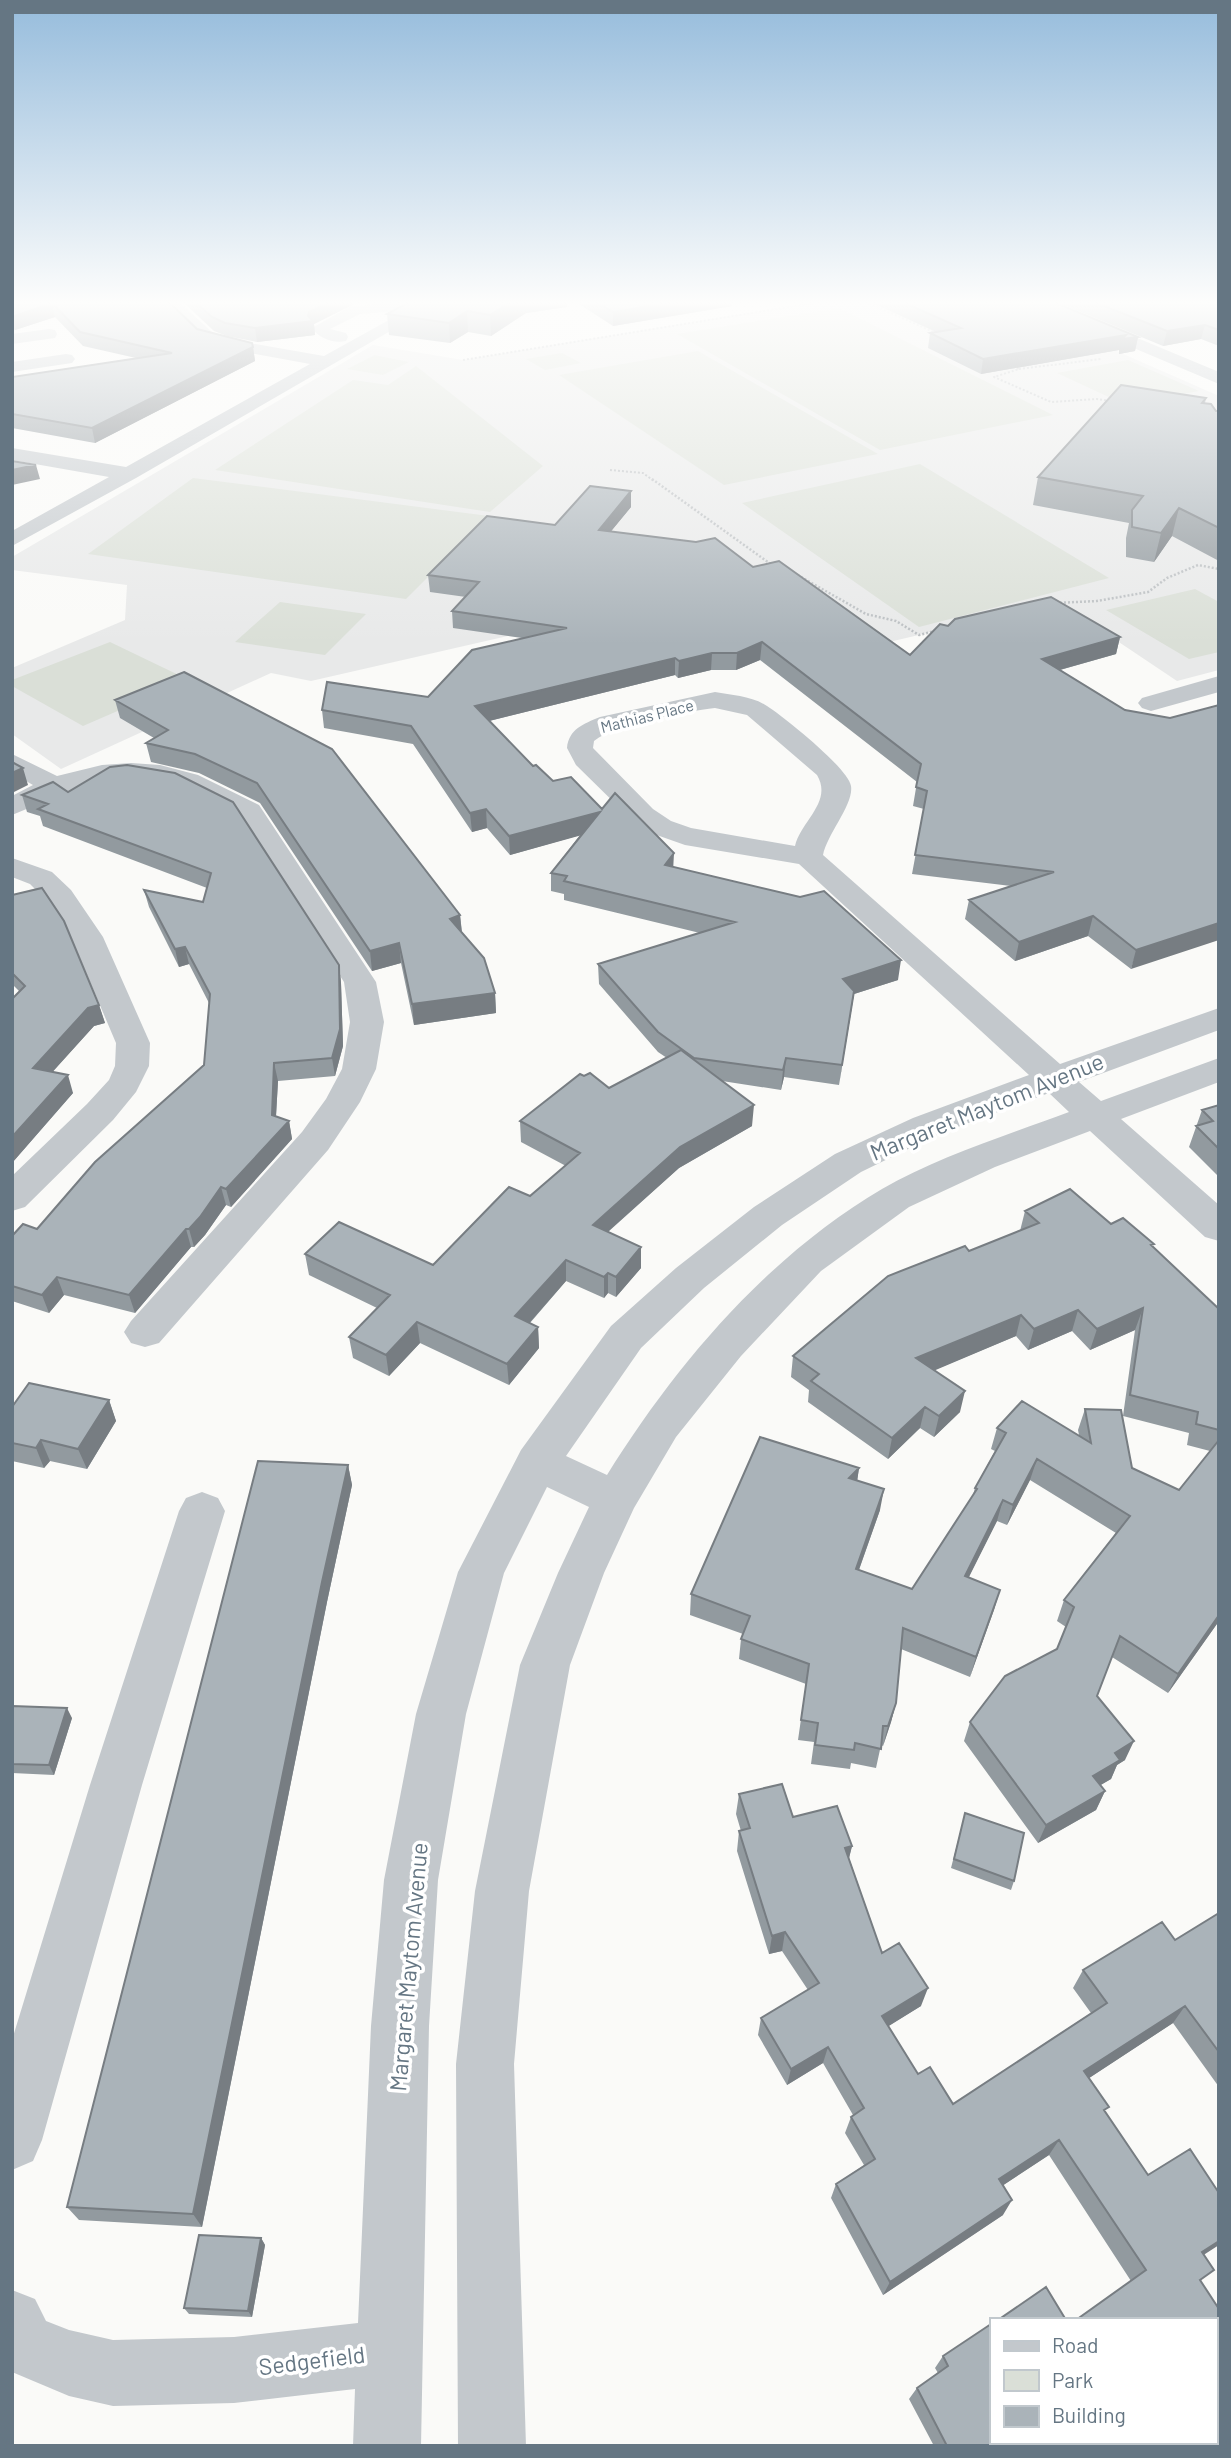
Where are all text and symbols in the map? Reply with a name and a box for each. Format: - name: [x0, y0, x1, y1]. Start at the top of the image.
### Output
- street label: Mathias Place: [598, 695, 695, 736]
- street label: Margaret Maytom Avenue: [866, 1046, 1108, 1166]
- street label: Margaret Maytom Avenue: [383, 1841, 433, 2092]
- legend: [990, 2318, 1217, 2444]
- text: Road: [1052, 2332, 1098, 2357]
- street label: Sedgefield: [257, 2340, 367, 2380]
- text: Park: [1052, 2367, 1093, 2392]
- text: Building: [1052, 2402, 1126, 2427]

